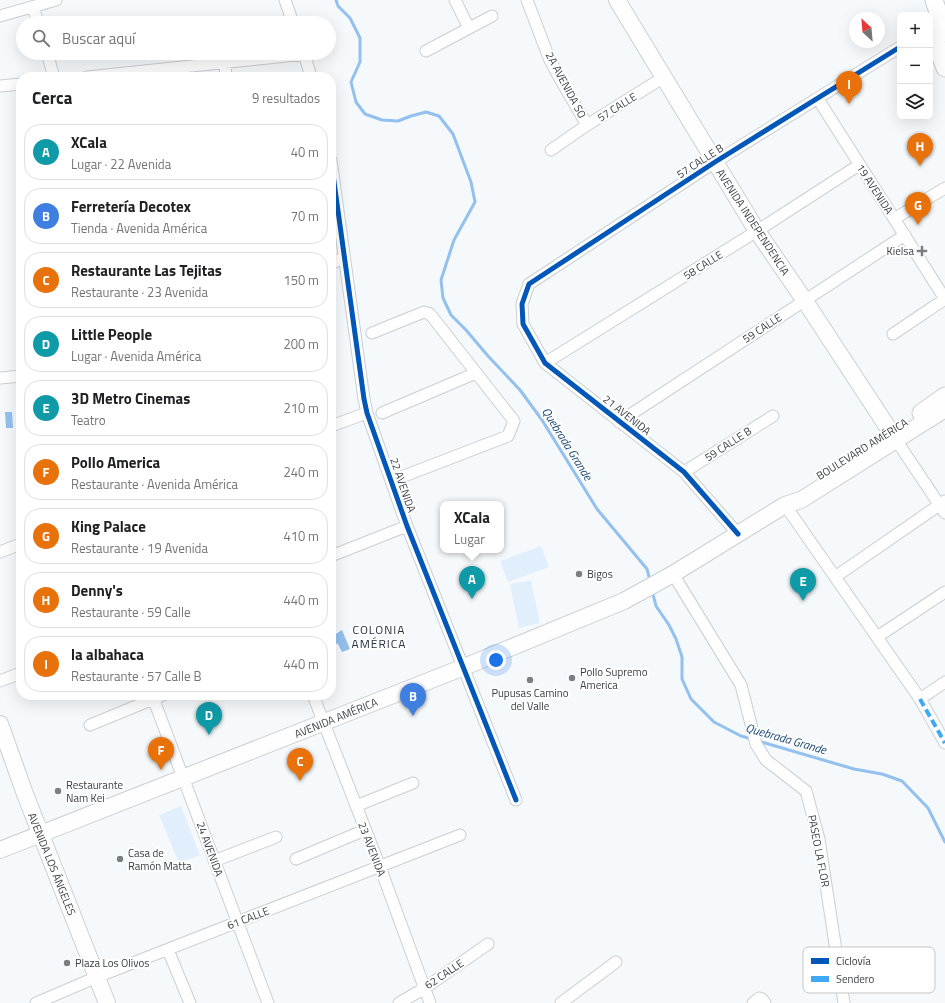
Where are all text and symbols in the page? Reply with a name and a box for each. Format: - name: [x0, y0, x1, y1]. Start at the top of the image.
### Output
- north arrow: [849, 12, 885, 48]
- map controls: [897, 12, 933, 120]
- button: +: [897, 12, 933, 48]
- search box: [16, 16, 336, 60]
- icon: search: [30, 27, 52, 49]
- text: Buscar aquí: [62, 27, 135, 50]
- button: −: [897, 48, 933, 84]
- street label: 2A AVENIDA SO: [542, 49, 590, 121]
- pin: I: [836, 71, 862, 104]
- button: layers: [897, 84, 933, 120]
- text: Cerca: [32, 85, 72, 111]
- text: 9 resultados: [252, 88, 320, 108]
- street label: 57 CALLE: [594, 89, 640, 125]
- text: XCala: [71, 131, 107, 154]
- pin: H: [907, 133, 933, 166]
- street label: 57 CALLE B: [673, 140, 727, 182]
- text: A: [42, 142, 50, 162]
- text: 40 m: [291, 142, 319, 162]
- text: Lugar · 22 Avenida: [71, 154, 171, 174]
- street label: 19 AVENIDA: [853, 161, 898, 218]
- street label: AVENIDA INDEPENDENCIA: [713, 166, 794, 279]
- pin: G: [905, 192, 931, 225]
- text: Ferretería Decotex: [71, 195, 191, 218]
- text: B: [42, 206, 50, 226]
- text: 70 m: [291, 206, 319, 226]
- text: Tienda · Avenida América: [71, 218, 207, 238]
- place label: Kielsa: [887, 243, 914, 259]
- marker: Kielsa: [917, 246, 927, 256]
- street label: 58 CALLE: [680, 247, 726, 283]
- text: Restaurante Las Tejitas: [71, 259, 222, 282]
- text: C: [42, 270, 50, 290]
- text: 150 m: [283, 270, 319, 290]
- text: Restaurante · 23 Avenida: [71, 282, 208, 302]
- street label: 59 CALLE: [739, 309, 785, 347]
- text: Little People: [71, 323, 152, 346]
- text: D: [42, 334, 50, 354]
- text: 200 m: [283, 334, 319, 354]
- text: Lugar · Avenida América: [71, 346, 201, 366]
- text: 3D Metro Cinemas: [71, 387, 190, 410]
- street label: 21 AVENIDA: [600, 391, 655, 439]
- text: E: [42, 398, 50, 418]
- text: 210 m: [283, 398, 319, 418]
- water label: Quebrada Grande: [537, 403, 598, 485]
- text: Teatro: [71, 410, 106, 430]
- street label: BOULEVARD AMÉRICA: [813, 414, 911, 484]
- street label: 59 CALLE B: [701, 423, 755, 465]
- text: Pollo America: [71, 451, 160, 474]
- street label: 22 AVENIDA: [386, 455, 420, 515]
- text: F: [43, 462, 49, 482]
- text: 240 m: [283, 462, 319, 482]
- text: Restaurante · Avenida América: [71, 474, 238, 494]
- popup: [440, 501, 504, 553]
- text: XCala: [454, 506, 490, 529]
- text: King Palace: [71, 515, 146, 538]
- text: G: [42, 526, 50, 546]
- text: 410 m: [283, 526, 319, 546]
- text: Lugar: [454, 529, 485, 549]
- text: Restaurante · 19 Avenida: [71, 538, 208, 558]
- pin: A: [459, 566, 485, 599]
- place label: Bigos: [587, 566, 613, 582]
- pin: E: [790, 568, 816, 601]
- marker: Bigos: [574, 569, 584, 579]
- text: Denny's: [71, 579, 123, 602]
- text: H: [42, 590, 50, 610]
- text: 440 m: [283, 590, 319, 610]
- text: Restaurante · 59 Calle: [71, 602, 191, 622]
- district label: COLONIA AMÉRICA: [352, 620, 406, 653]
- text: la albahaca: [71, 643, 144, 666]
- your location: [486, 650, 506, 670]
- text: I: [44, 654, 48, 674]
- text: 440 m: [283, 654, 319, 674]
- place label: Pollo Supremo America: [580, 664, 648, 693]
- text: Restaurante · 57 Calle B: [71, 666, 202, 686]
- marker: Pollo Supremo America: [567, 673, 577, 683]
- marker: Pupusas Camino del Valle: [525, 675, 535, 685]
- pin: B: [400, 683, 426, 716]
- place label: Pupusas Camino del Valle: [492, 685, 569, 714]
- street label: AVENIDA AMÉRICA: [292, 694, 381, 742]
- pin: D: [196, 702, 222, 735]
- water label: Quebrada Grande: [743, 718, 830, 760]
- pin: F: [148, 737, 174, 770]
- pin: C: [287, 748, 313, 781]
- place label: Restaurante Nam Kei: [66, 777, 124, 806]
- marker: Restaurante Nam Kei: [53, 786, 63, 796]
- street label: AVENIDA LOS ÁNGELES: [24, 810, 80, 918]
- street label: PASEO LA FLOR: [804, 813, 834, 889]
- street label: 24 AVENIDA: [193, 819, 227, 879]
- street label: 23 AVENIDA: [354, 819, 390, 879]
- place label: Casa de Ramón Matta: [128, 845, 192, 874]
- marker: Casa de Ramón Matta: [115, 854, 125, 864]
- street label: 61 CALLE: [225, 903, 271, 933]
- legend: [803, 947, 935, 993]
- text: Ciclovía: [836, 953, 871, 969]
- place label: Plaza Los Olivos: [75, 955, 149, 971]
- street label: 62 CALLE: [421, 955, 467, 993]
- marker: Plaza Los Olivos: [62, 958, 72, 968]
- text: Sendero: [836, 971, 874, 987]

